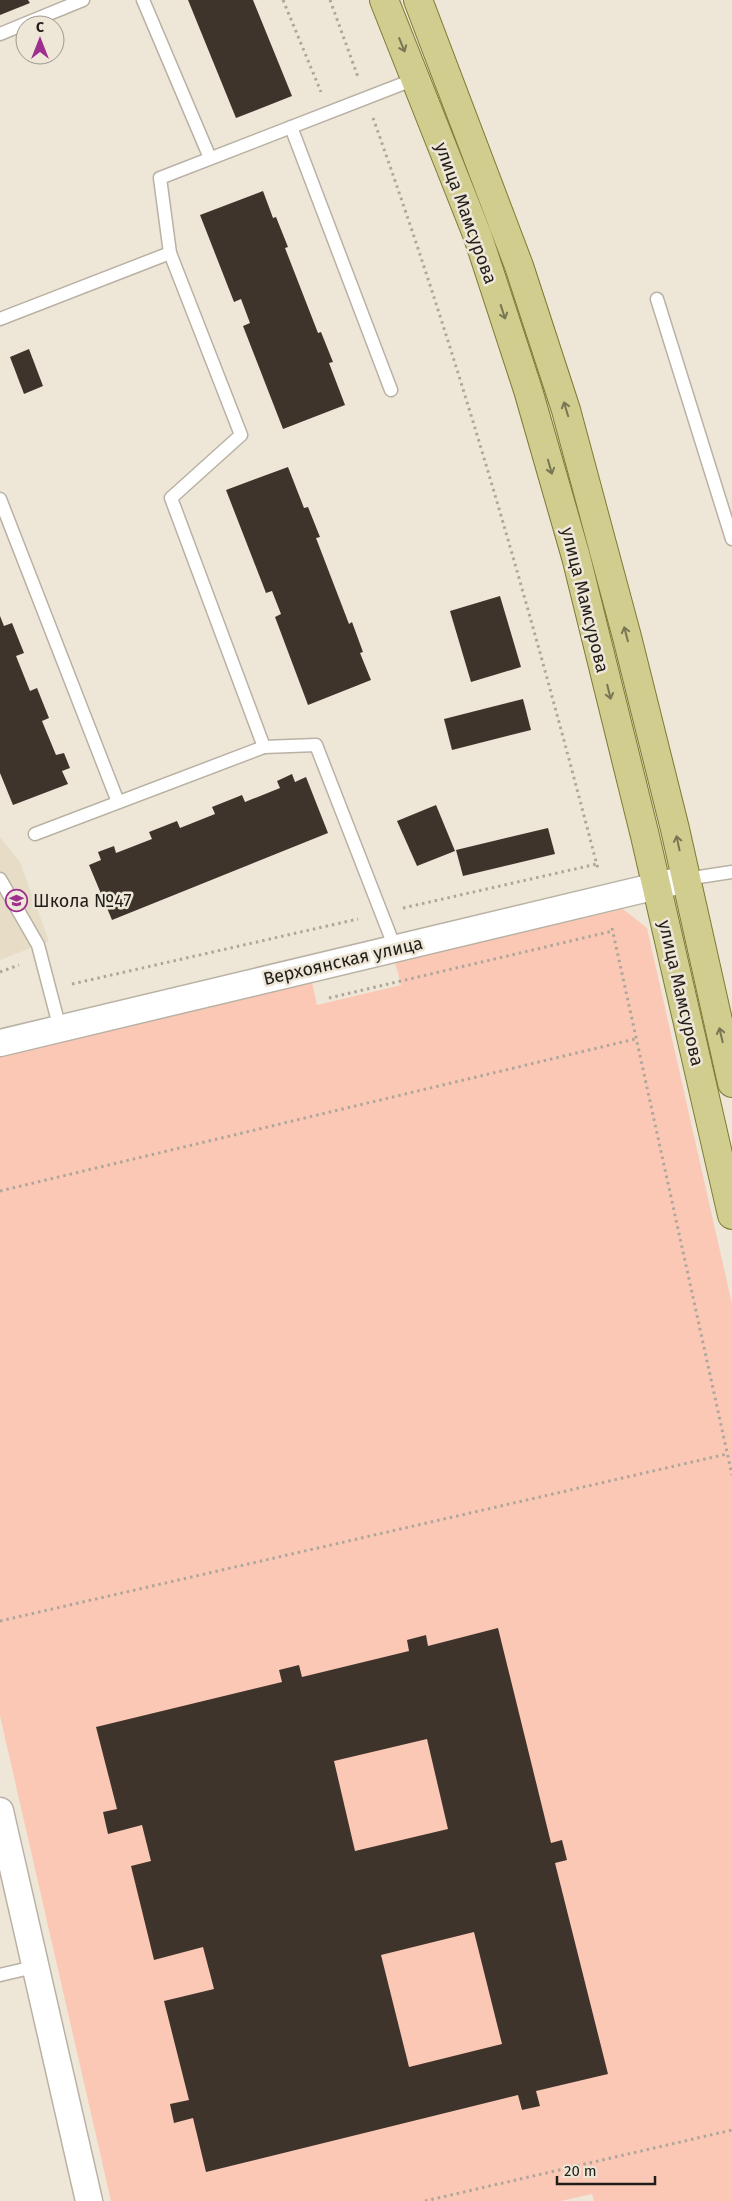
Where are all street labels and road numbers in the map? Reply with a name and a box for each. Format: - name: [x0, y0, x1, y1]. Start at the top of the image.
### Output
- street label: улица Мамсурова: [430, 139, 502, 287]
- street label: улица Мамсурова: [556, 525, 614, 675]
- street label: улица Мамсурова: [653, 918, 709, 1068]
- street label: Верхоянская улица: [261, 932, 425, 990]

